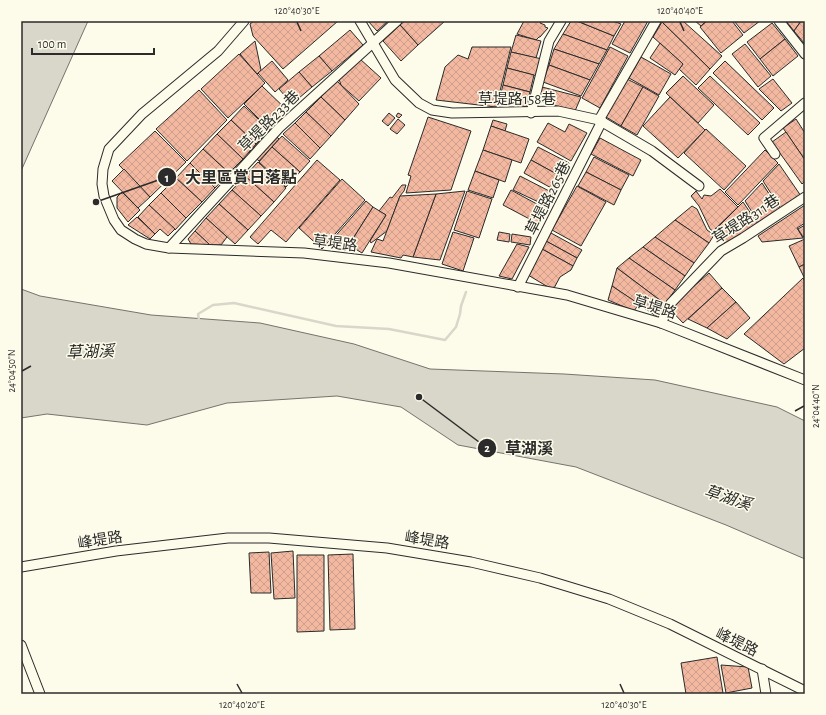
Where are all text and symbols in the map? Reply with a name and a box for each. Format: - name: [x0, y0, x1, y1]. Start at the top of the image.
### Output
- text: 120°40'30"E: [275, 6, 320, 16]
- text: 120°40'40"E: [657, 6, 703, 16]
- scale bar: [32, 30, 154, 56]
- text: 100 m: [38, 38, 66, 50]
- street label: 草堤路233巷: [235, 87, 303, 155]
- street label: 草堤路158巷: [478, 91, 556, 107]
- street label: 草堤路265巷: [523, 159, 573, 237]
- callout: 大里區賞日落點: [157, 163, 305, 191]
- text: 大里區賞日落點: [185, 169, 297, 186]
- text: 1: [165, 172, 169, 184]
- street label: 草堤路311巷: [710, 191, 782, 247]
- street label: 草堤路: [312, 232, 358, 254]
- street label: 草堤路: [631, 292, 679, 322]
- water label: 草湖溪: [66, 342, 116, 361]
- text: 24°04'50"N: [7, 349, 17, 393]
- text: 24°04'40"N: [811, 384, 821, 428]
- callout: 草湖溪: [477, 434, 561, 462]
- text: 草湖溪: [505, 440, 553, 457]
- text: 2: [484, 442, 490, 454]
- water label: 草湖溪: [702, 482, 755, 514]
- street label: 峰堤路: [76, 528, 123, 551]
- street label: 峰堤路: [404, 528, 451, 551]
- street label: 峰堤路: [713, 624, 761, 659]
- text: 120°40'20"E: [219, 700, 265, 710]
- text: 120°40'30"E: [602, 700, 647, 710]

